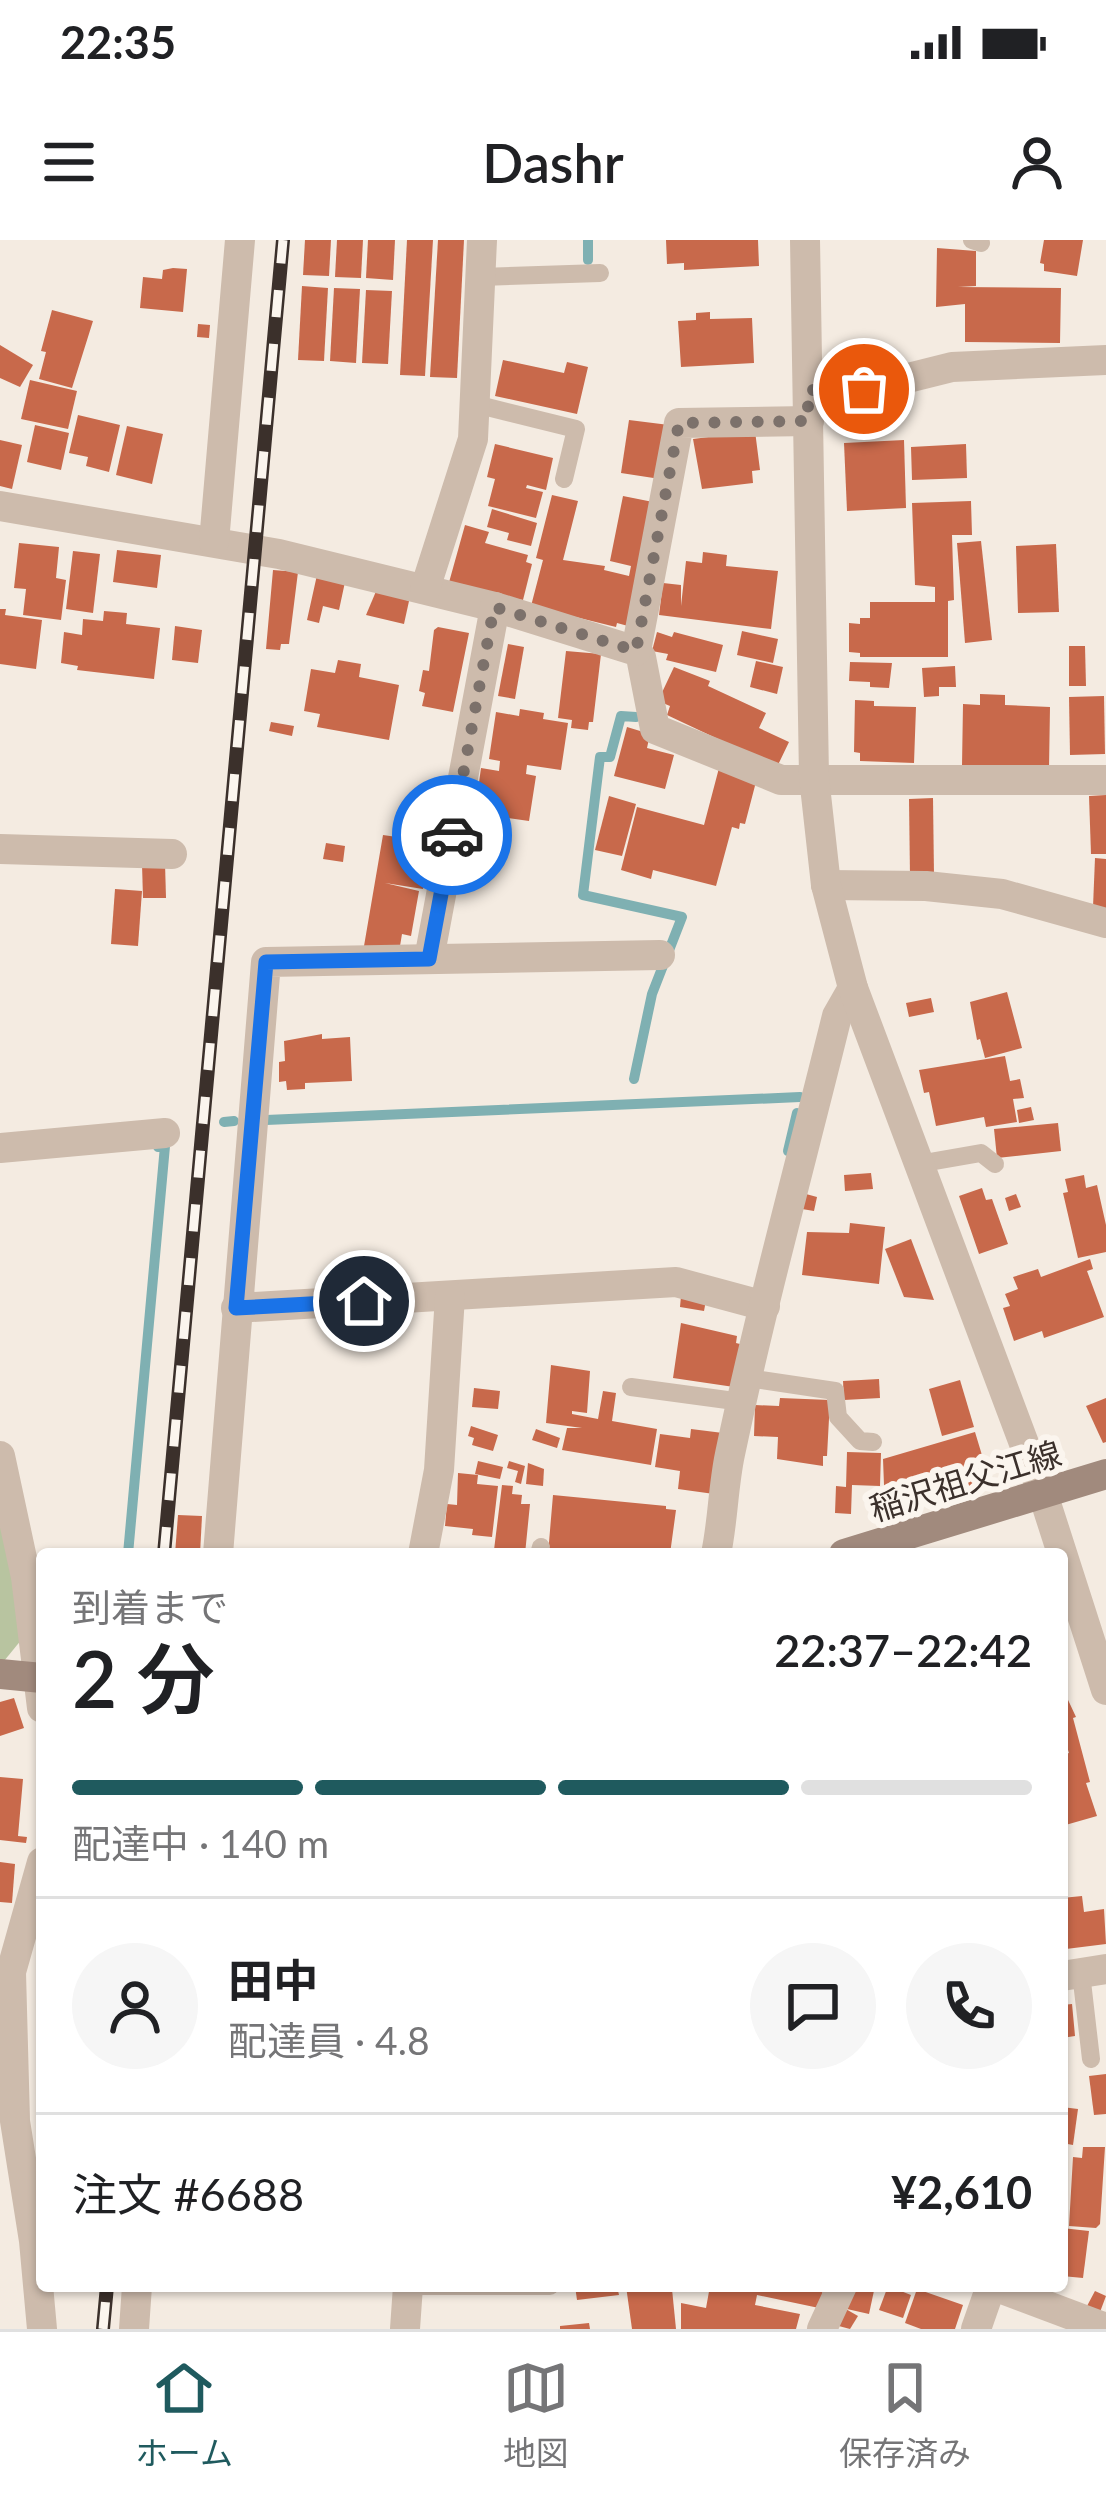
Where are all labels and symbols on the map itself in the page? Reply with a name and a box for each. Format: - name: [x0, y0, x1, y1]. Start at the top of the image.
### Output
- pin: [813, 338, 915, 440]
- courier: [392, 775, 512, 895]
- pin: [313, 1250, 415, 1352]
- street label: 稲沢祖父江線: [864, 1432, 1066, 1528]

